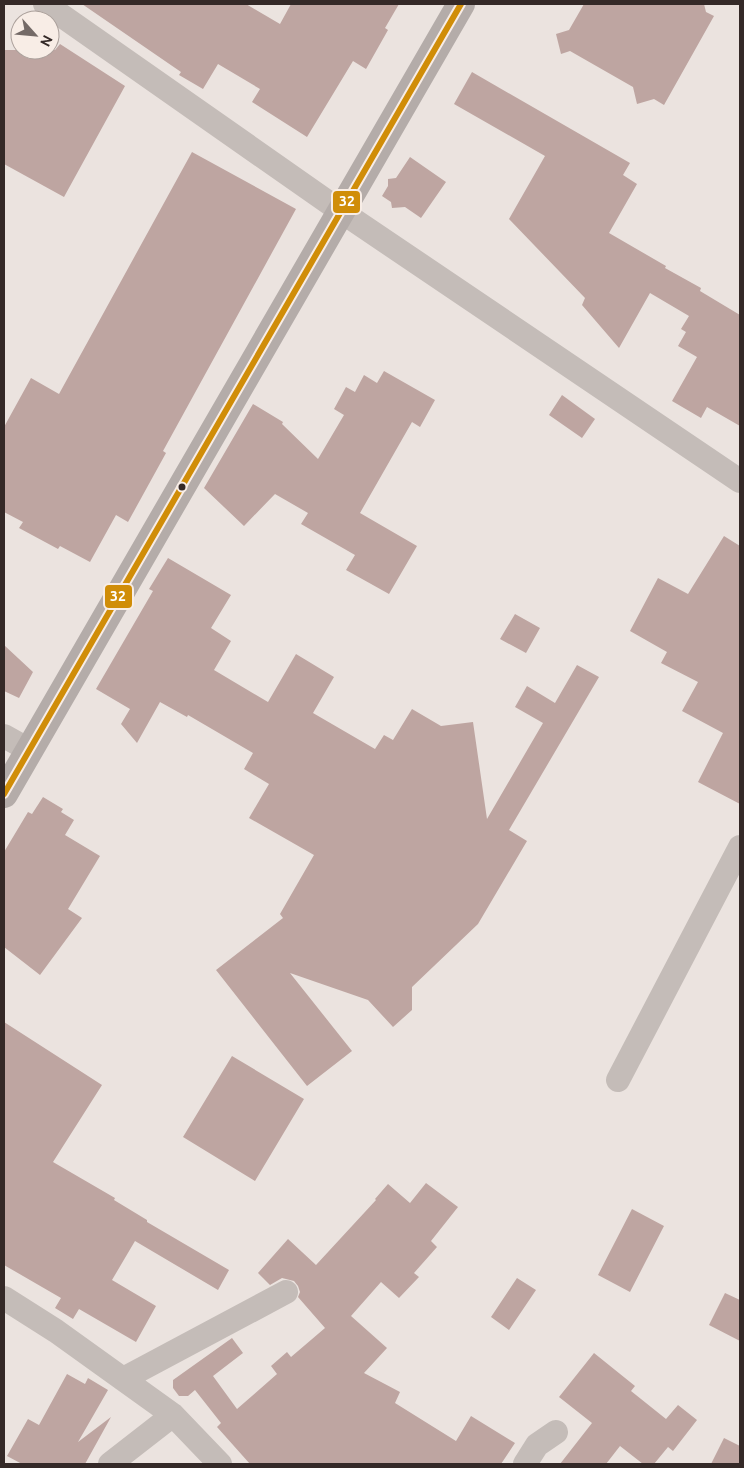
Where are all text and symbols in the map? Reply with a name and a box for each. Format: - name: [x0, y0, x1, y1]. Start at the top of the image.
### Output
- north arrow: [10, 10, 60, 60]
- text: N: [37, 33, 56, 49]
- line badge: 32: [332, 190, 361, 214]
- text: 32: [339, 193, 355, 209]
- unlabelled marker: [177, 482, 187, 492]
- line badge: 32: [104, 584, 133, 609]
- text: 32: [110, 588, 126, 604]

